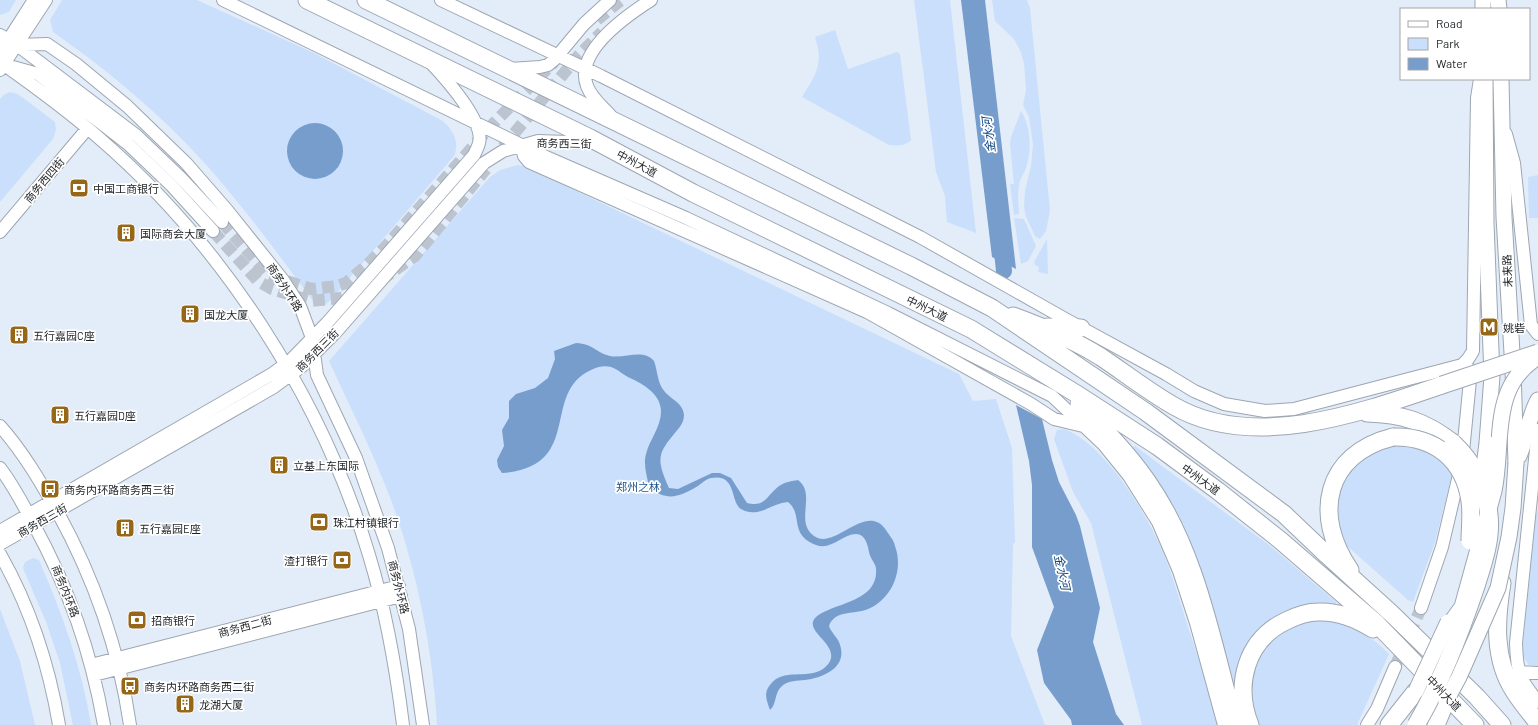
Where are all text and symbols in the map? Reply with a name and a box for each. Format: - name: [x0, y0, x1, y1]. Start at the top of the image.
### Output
- legend: [1400, 8, 1530, 80]
- text: Road: [1436, 16, 1463, 30]
- text: Park: [1436, 36, 1460, 50]
- text: Water: [1436, 56, 1468, 70]
- water label: 金水河: [979, 114, 997, 154]
- street label: 商务西三街: [536, 136, 592, 150]
- street label: 中州大道: [615, 147, 659, 179]
- street label: 商务西四街: [21, 155, 67, 205]
- bank icon: 中国工商银行: [68, 177, 90, 199]
- place label: 中国工商银行: [93, 182, 159, 195]
- building icon: 国际商会大厦: [115, 222, 137, 244]
- place label: 国际商会大厦: [140, 227, 206, 240]
- street label: 未来路: [1500, 254, 1514, 288]
- street label: 商务外环路: [265, 260, 305, 314]
- street label: 中州大道: [904, 293, 950, 323]
- building icon: 国龙大厦: [179, 303, 201, 325]
- place label: 国龙大厦: [204, 308, 248, 321]
- metro station icon: 姚砦: [1478, 316, 1500, 338]
- place label: 姚砦: [1503, 321, 1525, 334]
- building icon: 五行嘉园C座: [8, 324, 30, 346]
- street label: 商务西三街: [293, 326, 341, 374]
- place label: 五行嘉园C座: [33, 329, 95, 342]
- building icon: 五行嘉园D座: [49, 404, 71, 426]
- place label: 五行嘉园D座: [74, 409, 136, 422]
- building icon: 立基上东国际: [268, 454, 290, 476]
- place label: 立基上东国际: [293, 459, 359, 472]
- street label: 中州大道: [1179, 461, 1223, 497]
- bus stop icon: 商务内环路商务西三街: [39, 478, 61, 500]
- park label: 郑州之林: [616, 480, 660, 493]
- place label: 商务内环路商务西三街: [64, 483, 174, 496]
- street label: 商务西三街: [15, 501, 69, 539]
- bank icon: 珠江村镇银行: [308, 511, 330, 533]
- place label: 珠江村镇银行: [333, 516, 399, 529]
- building icon: 五行嘉园E座: [114, 517, 136, 539]
- place label: 五行嘉园E座: [139, 522, 201, 535]
- bank icon: 渣打银行: [331, 549, 353, 571]
- water label: 金水河: [1052, 553, 1074, 593]
- place label: 渣打银行: [284, 554, 328, 567]
- street label: 商务外环路: [386, 559, 412, 615]
- street label: 商务内环路: [50, 563, 82, 619]
- bank icon: 招商银行: [126, 609, 148, 631]
- street label: 商务西二街: [217, 613, 273, 639]
- place label: 招商银行: [151, 614, 195, 627]
- street label: 中州大道: [1424, 673, 1464, 713]
- bus stop icon: 商务内环路商务西二街: [119, 675, 141, 697]
- place label: 商务内环路商务西二街: [144, 680, 254, 693]
- building icon: 龙湖大厦: [174, 693, 196, 715]
- place label: 龙湖大厦: [199, 698, 243, 711]

